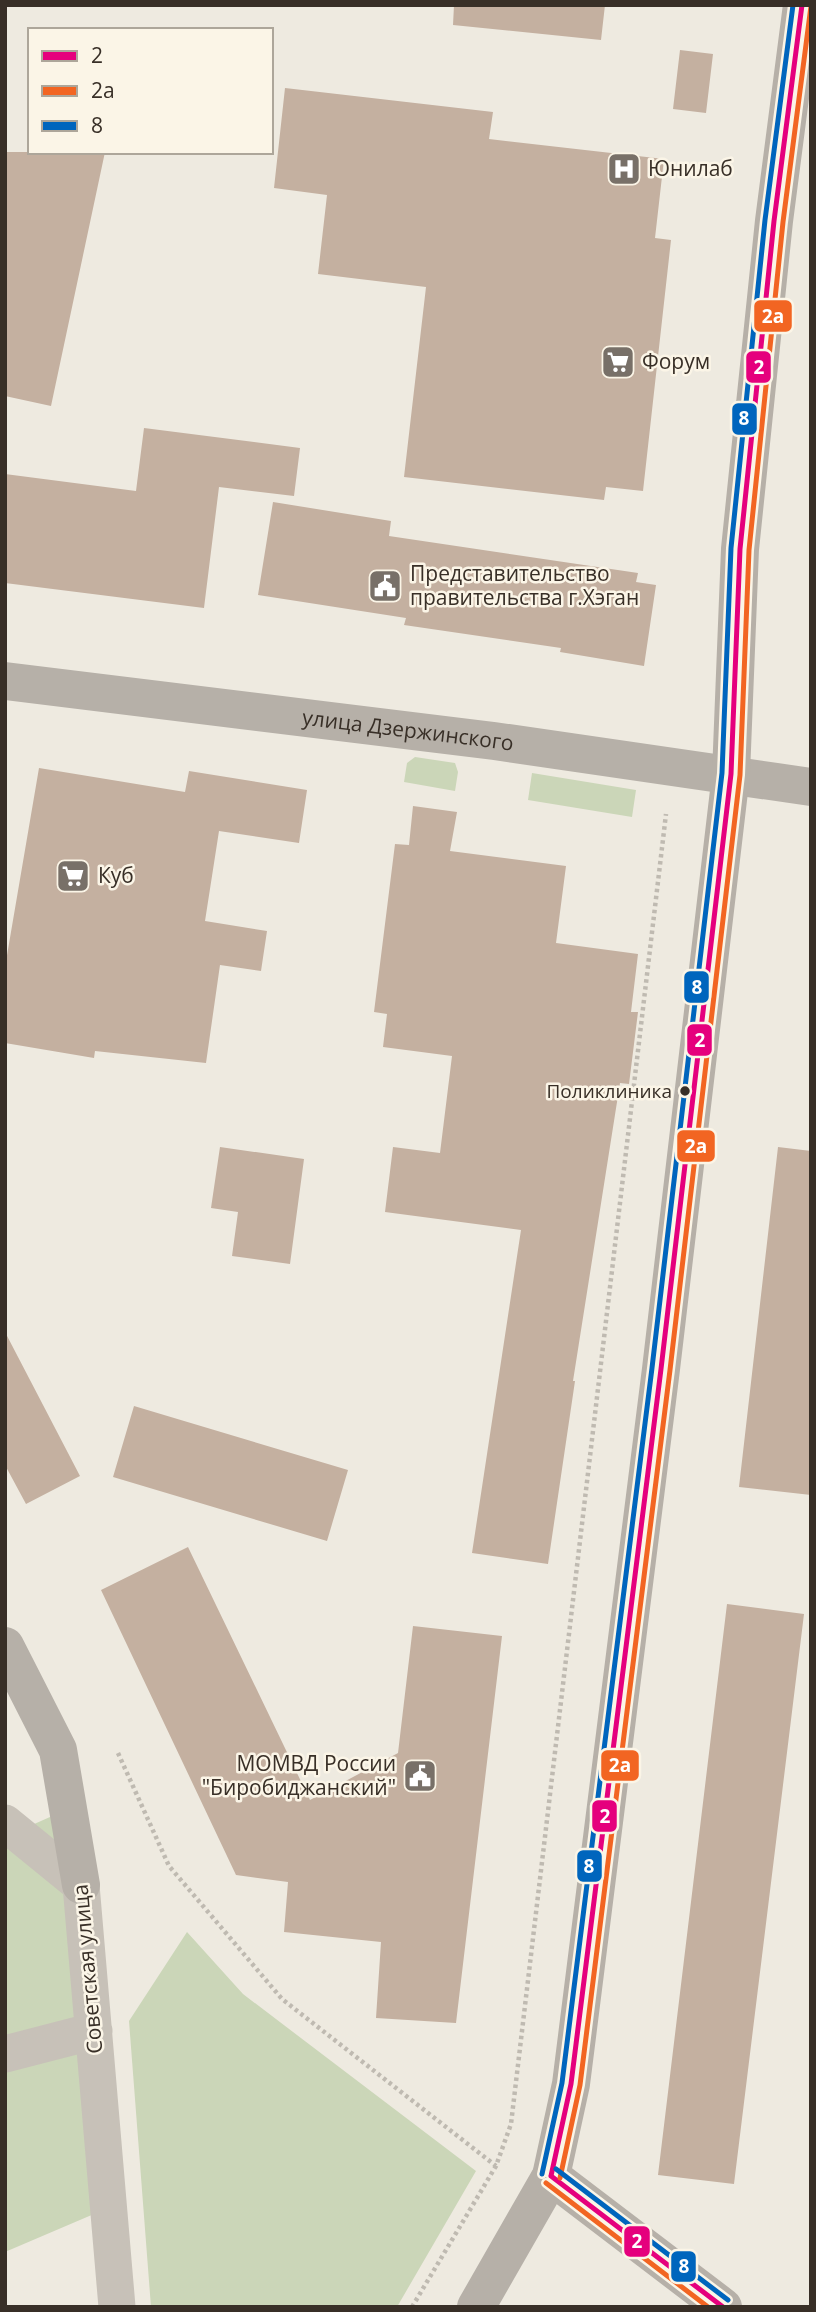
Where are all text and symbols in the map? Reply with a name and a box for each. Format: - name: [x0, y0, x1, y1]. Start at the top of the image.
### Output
- legend: [28, 28, 273, 154]
- text: 2: [91, 41, 103, 69]
- text: 2а: [91, 76, 115, 104]
- text: 8: [91, 111, 103, 139]
- hospital icon: Юнилаб: [605, 150, 643, 188]
- place label: Юнилаб: [648, 154, 733, 182]
- line badge: 2а: [753, 299, 793, 333]
- text: 2а: [762, 303, 784, 329]
- supermarket icon: Форум: [599, 343, 637, 381]
- place label: Форум: [642, 347, 710, 375]
- line badge: 2: [745, 350, 772, 384]
- text: 2: [754, 354, 765, 380]
- line badge: 8: [731, 402, 758, 436]
- text: 8: [739, 405, 750, 431]
- place label: Представительство правительства г.Хэган: [410, 559, 639, 611]
- public building icon: Представительство правительства г.Хэган: [366, 567, 404, 605]
- street label: улица Дзержинского: [301, 703, 516, 757]
- supermarket icon: Куб: [54, 857, 92, 895]
- place label: Куб: [98, 861, 134, 889]
- line badge: 8: [683, 970, 710, 1004]
- text: 8: [692, 974, 703, 1000]
- line badge: 2: [686, 1023, 713, 1057]
- text: 2: [695, 1027, 706, 1053]
- place label: Поликлиника: [547, 1078, 672, 1104]
- marker: Поликлиника: [678, 1084, 692, 1098]
- line badge: 2а: [676, 1129, 716, 1163]
- text: 2а: [685, 1133, 707, 1159]
- place label: МОМВД России "Биробиджанский": [202, 1749, 396, 1801]
- line badge: 2а: [600, 1749, 640, 1782]
- text: 2а: [609, 1752, 631, 1778]
- public building icon: МОМВД России "Биробиджанский": [401, 1757, 439, 1795]
- line badge: 2: [591, 1799, 618, 1833]
- text: 2: [600, 1803, 611, 1829]
- line badge: 8: [576, 1849, 603, 1883]
- text: 8: [584, 1853, 595, 1879]
- street label: Советская улица: [66, 1883, 108, 2055]
- line badge: 2: [623, 2225, 651, 2258]
- text: 2: [632, 2228, 643, 2254]
- line badge: 8: [670, 2250, 697, 2283]
- text: 8: [679, 2253, 690, 2279]

